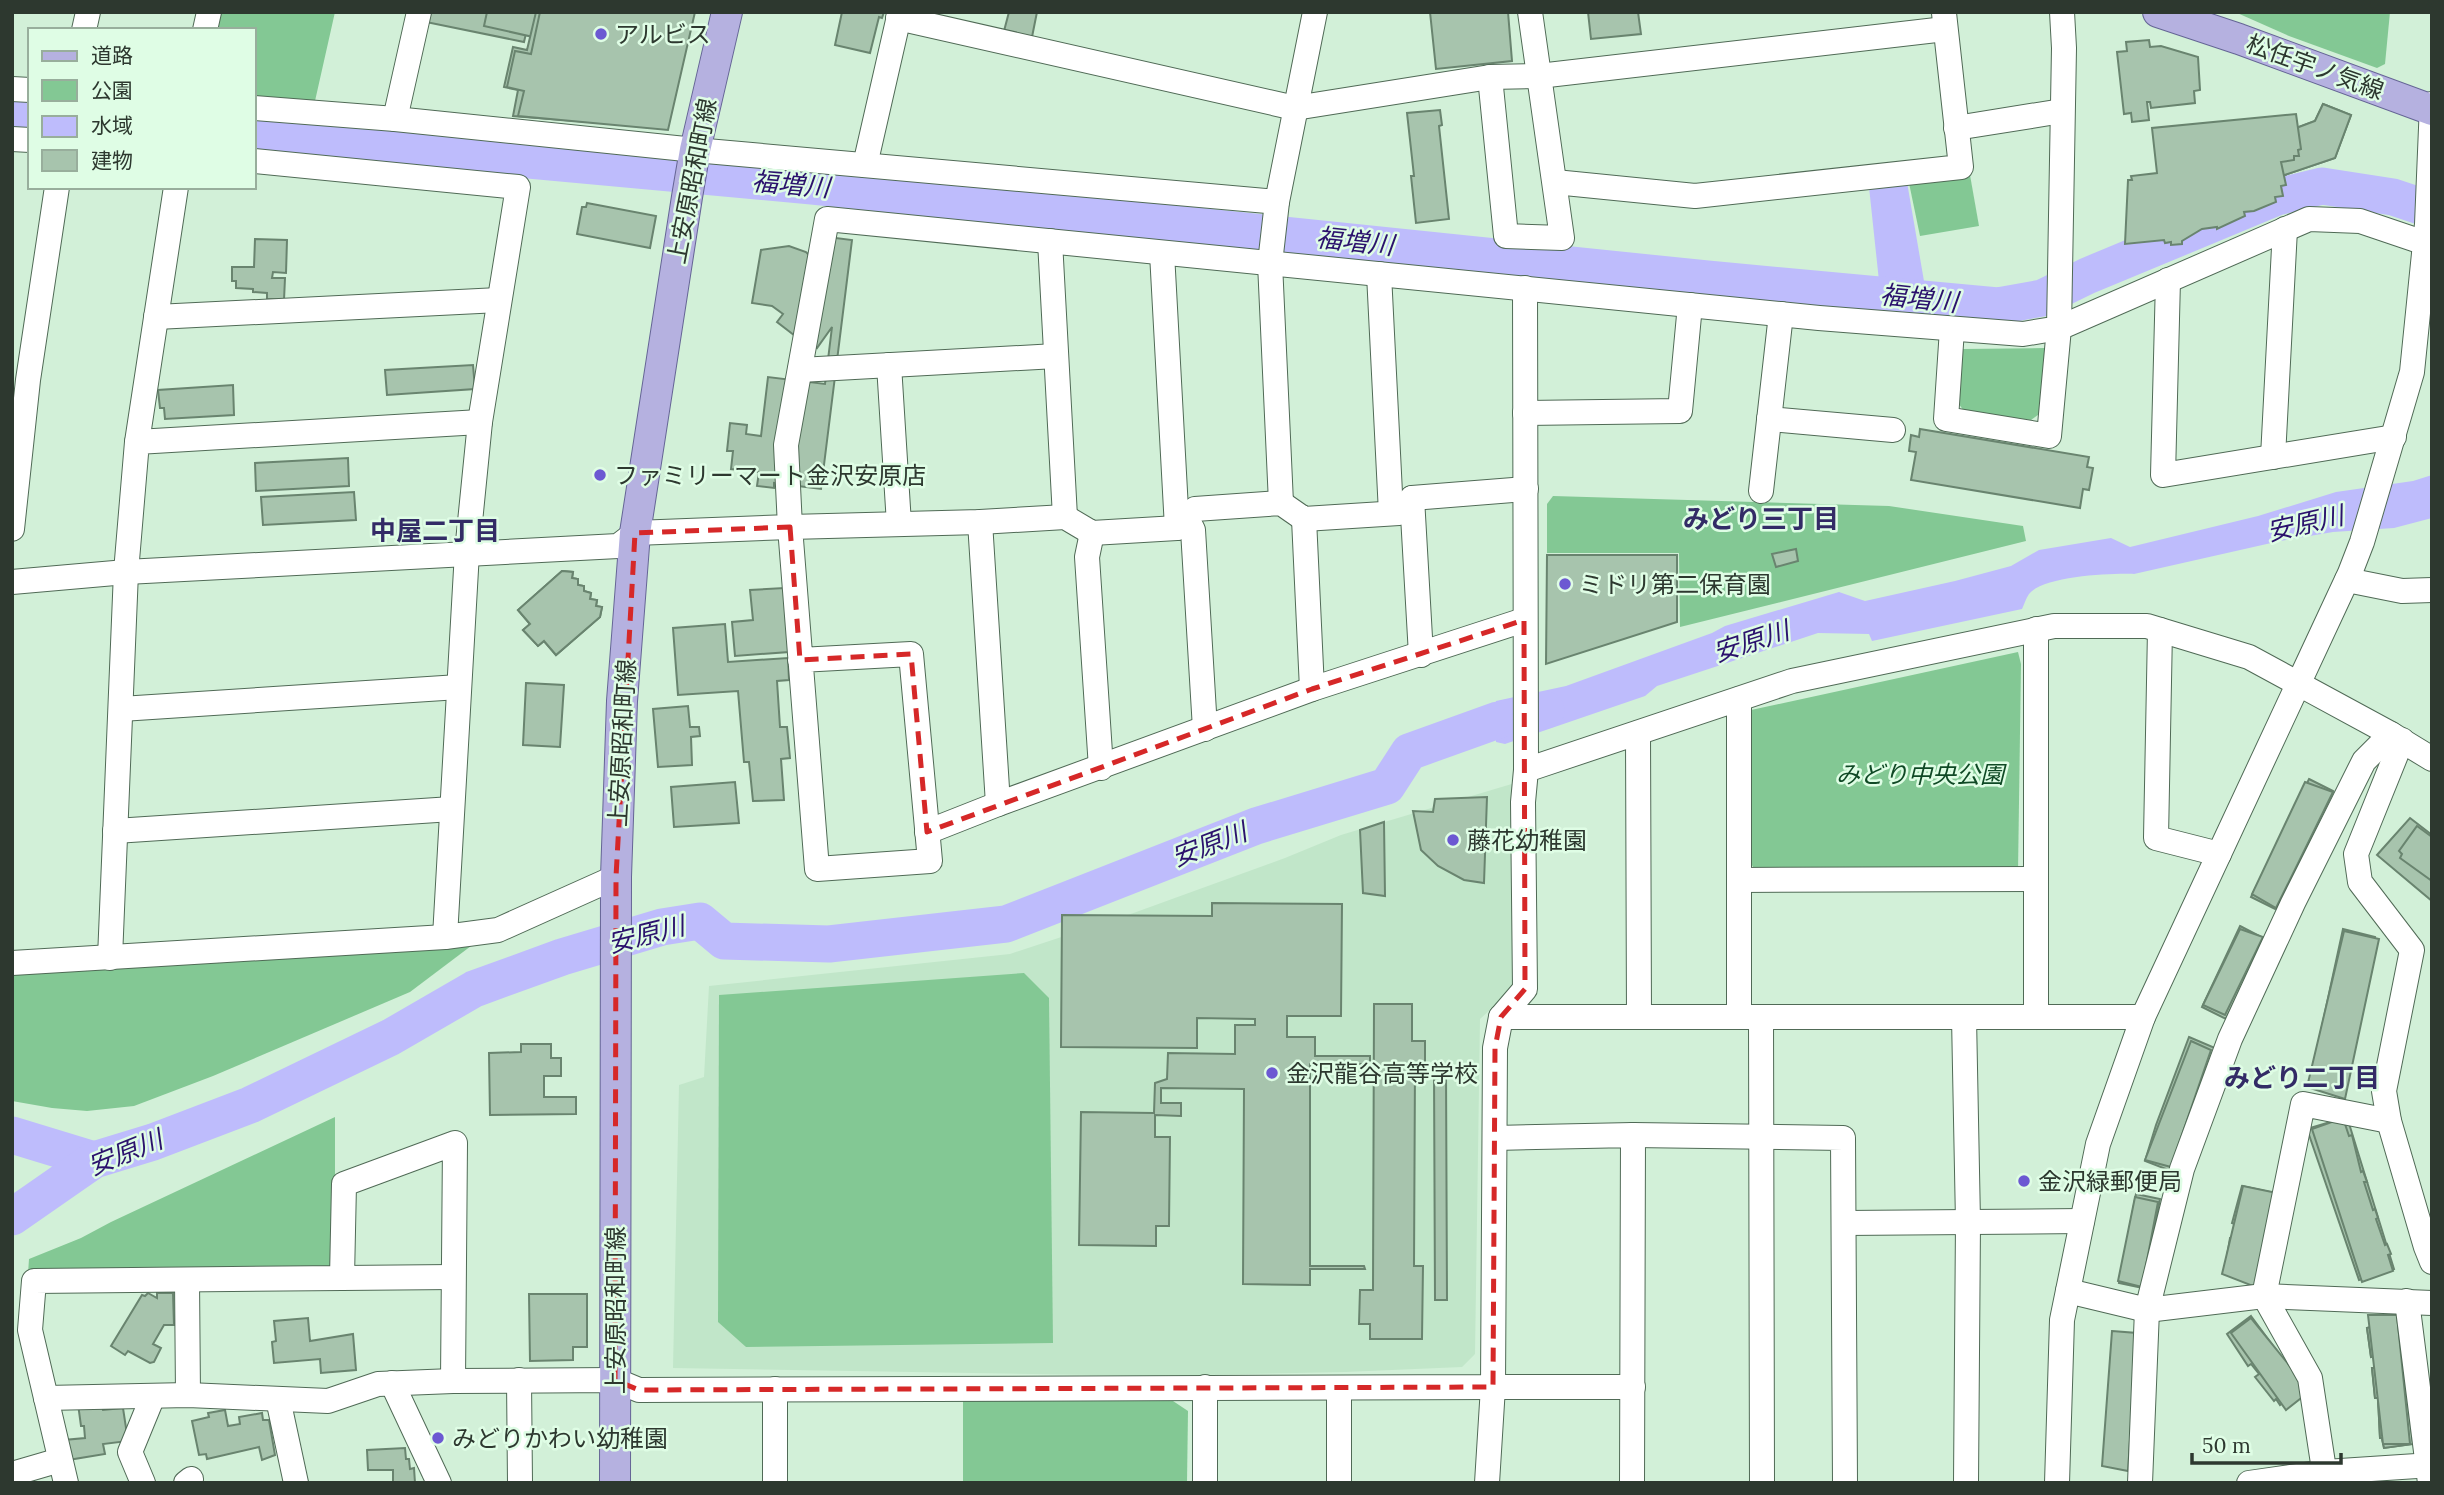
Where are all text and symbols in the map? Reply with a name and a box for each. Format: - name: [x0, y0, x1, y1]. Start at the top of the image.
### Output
- place label: アルビス: [615, 19, 711, 50]
- marker: アルビス: [593, 26, 609, 42]
- legend: [28, 28, 256, 189]
- street label: 松任宇ノ気線: [2242, 28, 2388, 106]
- text: 道路: [91, 42, 133, 69]
- text: 公園: [91, 77, 133, 104]
- street label: 上安原昭和町線: [661, 96, 723, 266]
- text: 水域: [91, 112, 133, 139]
- text: 建物: [91, 147, 133, 174]
- water label: 福増川: [751, 164, 834, 204]
- water label: 福増川: [1314, 221, 1398, 262]
- water label: 福増川: [1878, 278, 1962, 319]
- place label: ファミリーマート金沢安原店: [614, 460, 926, 491]
- marker: ファミリーマート金沢安原店: [592, 467, 608, 483]
- water label: 安原川: [2263, 497, 2350, 548]
- district label: みどり三丁目: [1683, 502, 1839, 535]
- district label: 中屋二丁目: [370, 514, 500, 547]
- place label: ミドリ第二保育園: [1579, 569, 1771, 600]
- marker: ミドリ第二保育園: [1557, 576, 1573, 592]
- water label: 安原川: [1709, 612, 1796, 669]
- street label: 上安原昭和町線: [602, 658, 642, 828]
- park label: みどり中央公園: [1836, 759, 2007, 790]
- water label: 安原川: [1167, 814, 1254, 873]
- place label: 藤花幼稚園: [1467, 825, 1587, 856]
- marker: 藤花幼稚園: [1445, 832, 1461, 848]
- water label: 安原川: [604, 908, 691, 959]
- place label: 金沢龍谷高等学校: [1286, 1058, 1478, 1089]
- district label: みどり二丁目: [2224, 1061, 2380, 1094]
- marker: 金沢龍谷高等学校: [1264, 1065, 1280, 1081]
- water label: 安原川: [83, 1121, 170, 1182]
- place label: 金沢緑郵便局: [2038, 1166, 2182, 1197]
- marker: 金沢緑郵便局: [2016, 1173, 2032, 1189]
- street label: 上安原昭和町線: [600, 1226, 631, 1394]
- scale bar: [2192, 1422, 2341, 1466]
- place label: みどりかわい幼稚園: [452, 1423, 668, 1454]
- marker: みどりかわい幼稚園: [430, 1430, 446, 1446]
- text: 50 m: [2202, 1432, 2251, 1459]

